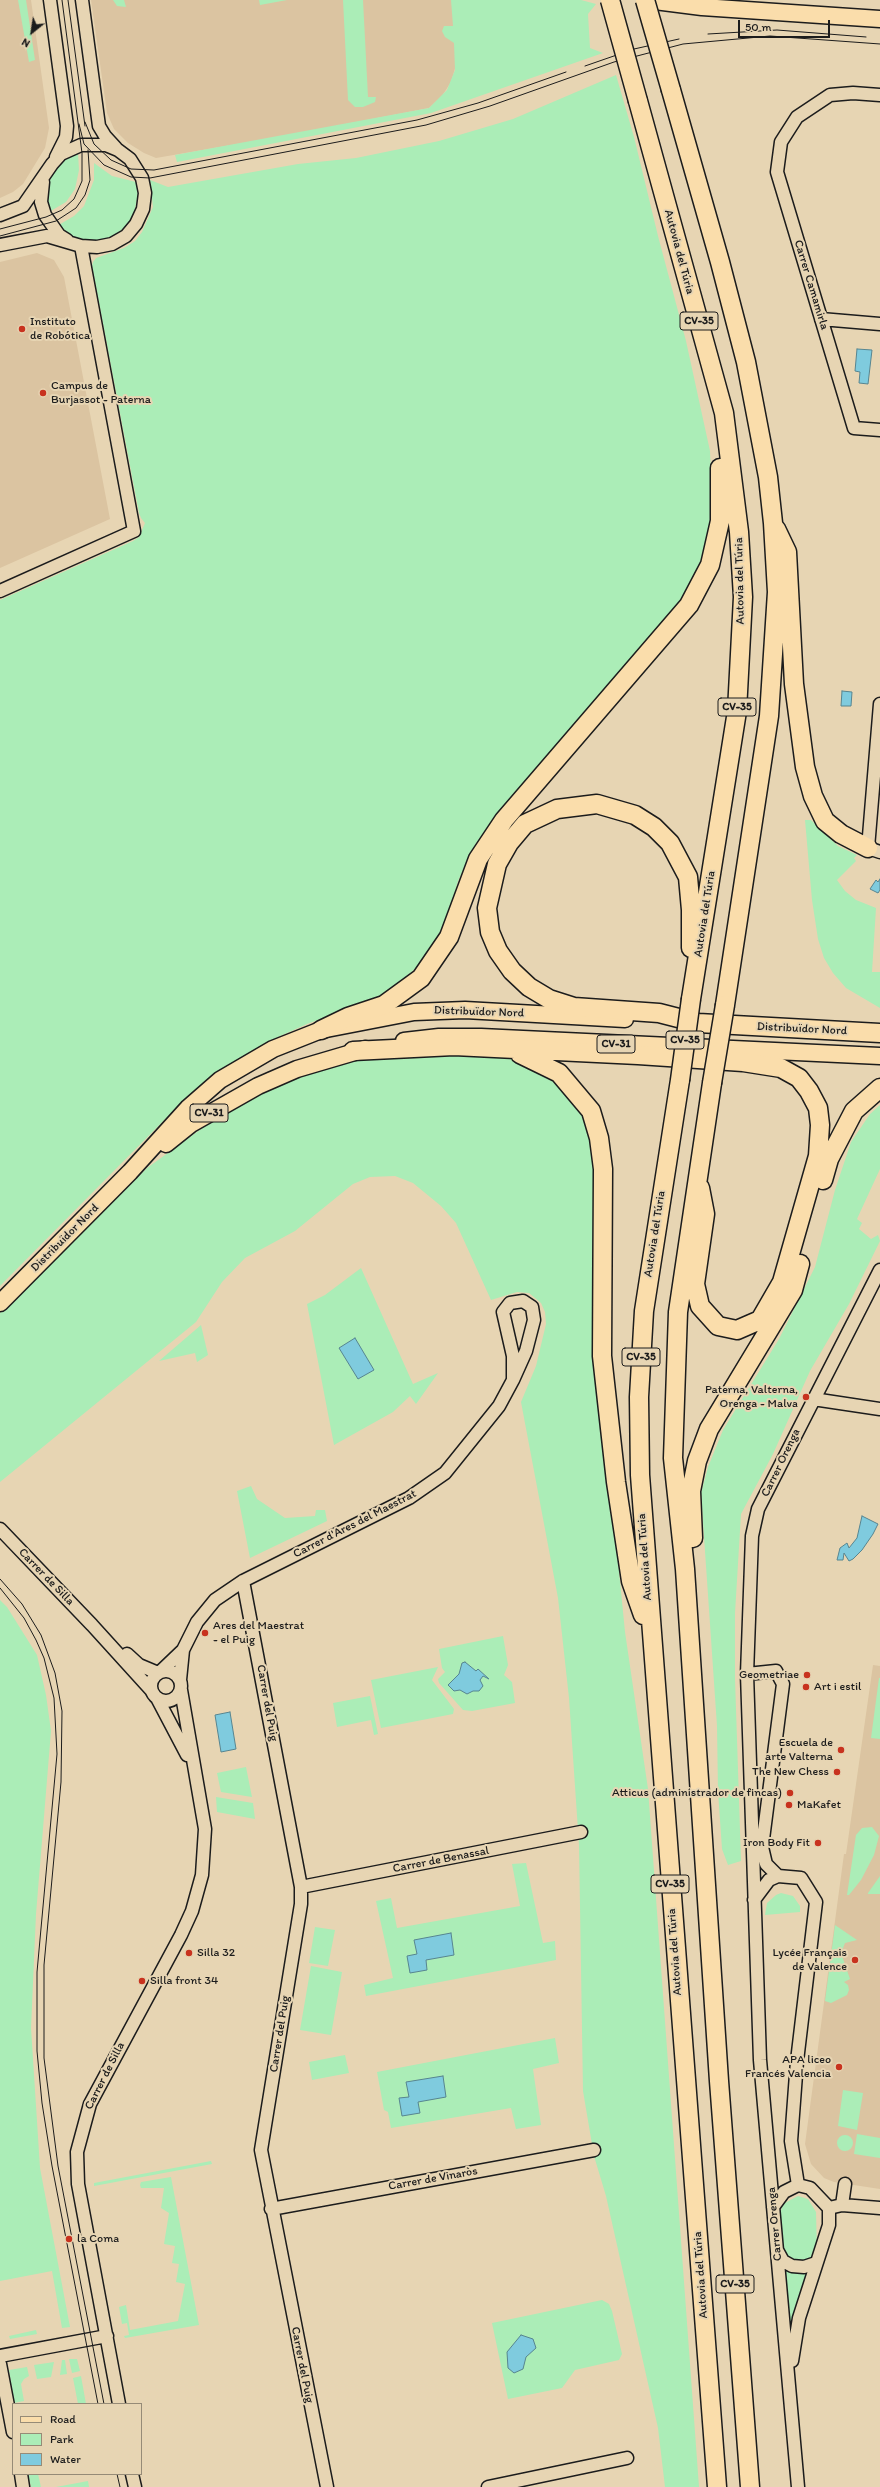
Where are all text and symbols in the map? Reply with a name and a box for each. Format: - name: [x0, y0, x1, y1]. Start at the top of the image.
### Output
- north arrow: [12, 12, 52, 52]
- scale bar: [740, 12, 832, 38]
- text: 50 m: [745, 20, 771, 34]
- text: N: [19, 35, 32, 50]
- street label: Autovia del Túria: [661, 208, 697, 296]
- street label: Carrer Camamirla: [790, 238, 832, 332]
- road number: CV-35: [680, 312, 718, 330]
- place label: Instituto de Robótica: [30, 315, 90, 343]
- marker: Instituto de Robótica: [17, 324, 27, 334]
- place label: Campus de Burjassot - Paterna: [51, 379, 151, 407]
- marker: Campus de Burjassot - Paterna: [38, 388, 48, 398]
- street label: Autovia del Túria: [732, 537, 748, 625]
- road number: CV-35: [718, 698, 756, 716]
- street label: Autovia del Túria: [691, 870, 719, 958]
- street label: Distribuïdor Nord: [434, 1003, 524, 1021]
- street label: Distribuïdor Nord: [757, 1019, 847, 1039]
- road number: CV-35: [666, 1031, 704, 1049]
- road number: CV-31: [597, 1035, 635, 1053]
- road number: CV-31: [190, 1104, 228, 1122]
- street label: Autovia del Túria: [641, 1190, 669, 1278]
- street label: Distribuïdor Nord: [28, 1201, 102, 1275]
- road number: CV-35: [622, 1348, 660, 1366]
- place label: Paterna, Valterna, Orenga - Malva: [705, 1383, 798, 1411]
- marker: Paterna, Valterna, Orenga - Malva: [801, 1392, 811, 1402]
- street label: Carrer Orenga: [758, 1427, 804, 1499]
- street label: Carrer d'Ares del Maestrat: [291, 1487, 419, 1561]
- street label: Autovia del Túria: [635, 1513, 655, 1601]
- street label: Carrer de Silla: [15, 1545, 77, 1609]
- place label: Ares del Maestrat - el Puig: [213, 1619, 304, 1647]
- marker: Ares del Maestrat - el Puig: [200, 1628, 210, 1638]
- street label: Carrer del Puig: [253, 1664, 281, 1742]
- place label: Geometriae: [739, 1668, 799, 1682]
- marker: Geometriae: [802, 1670, 812, 1680]
- place label: Art i estil: [814, 1680, 861, 1694]
- marker: Art i estil: [801, 1682, 811, 1692]
- place label: Escuela de arte Valterna: [765, 1736, 833, 1764]
- marker: Escuela de arte Valterna: [836, 1745, 846, 1755]
- place label: The New Chess: [752, 1765, 829, 1779]
- marker: The New Chess: [832, 1767, 842, 1777]
- place label: Atticus (administrador de fincas): [612, 1786, 782, 1800]
- marker: Atticus (administrador de fincas): [785, 1788, 795, 1798]
- place label: MaKafet: [797, 1798, 841, 1812]
- marker: MaKafet: [784, 1800, 794, 1810]
- place label: Iron Body Fit: [743, 1836, 810, 1850]
- marker: Iron Body Fit: [813, 1838, 823, 1848]
- street label: Carrer de Benassal: [392, 1844, 490, 1876]
- road number: CV-35: [651, 1875, 689, 1893]
- street label: Autovia del Túria: [665, 1908, 685, 1996]
- place label: Silla 32: [197, 1946, 235, 1960]
- place label: Lycée Français de Valence: [772, 1946, 847, 1974]
- marker: Silla 32: [184, 1948, 194, 1958]
- marker: Lycée Français de Valence: [850, 1955, 860, 1965]
- place label: Silla front 34: [150, 1974, 218, 1988]
- marker: Silla front 34: [137, 1976, 147, 1986]
- street label: Carrer del Puig: [267, 1995, 293, 2073]
- street label: Carrer de Silla: [82, 2040, 128, 2112]
- place label: APA liceo Francés Valencia: [745, 2053, 831, 2081]
- marker: APA liceo Francés Valencia: [834, 2062, 844, 2072]
- street label: Carrer de Vinaròs: [387, 2164, 479, 2194]
- street label: Carrer Orenga: [765, 2186, 785, 2262]
- street label: Autovia del Túria: [691, 2231, 711, 2319]
- place label: la Coma: [77, 2232, 119, 2246]
- marker: la Coma: [64, 2234, 74, 2244]
- road number: CV-35: [716, 2275, 754, 2293]
- street label: Carrer del Puig: [288, 2326, 316, 2404]
- legend: [12, 2403, 142, 2475]
- text: Road: [50, 2412, 76, 2426]
- text: Park: [50, 2432, 74, 2446]
- text: Water: [50, 2452, 81, 2466]

